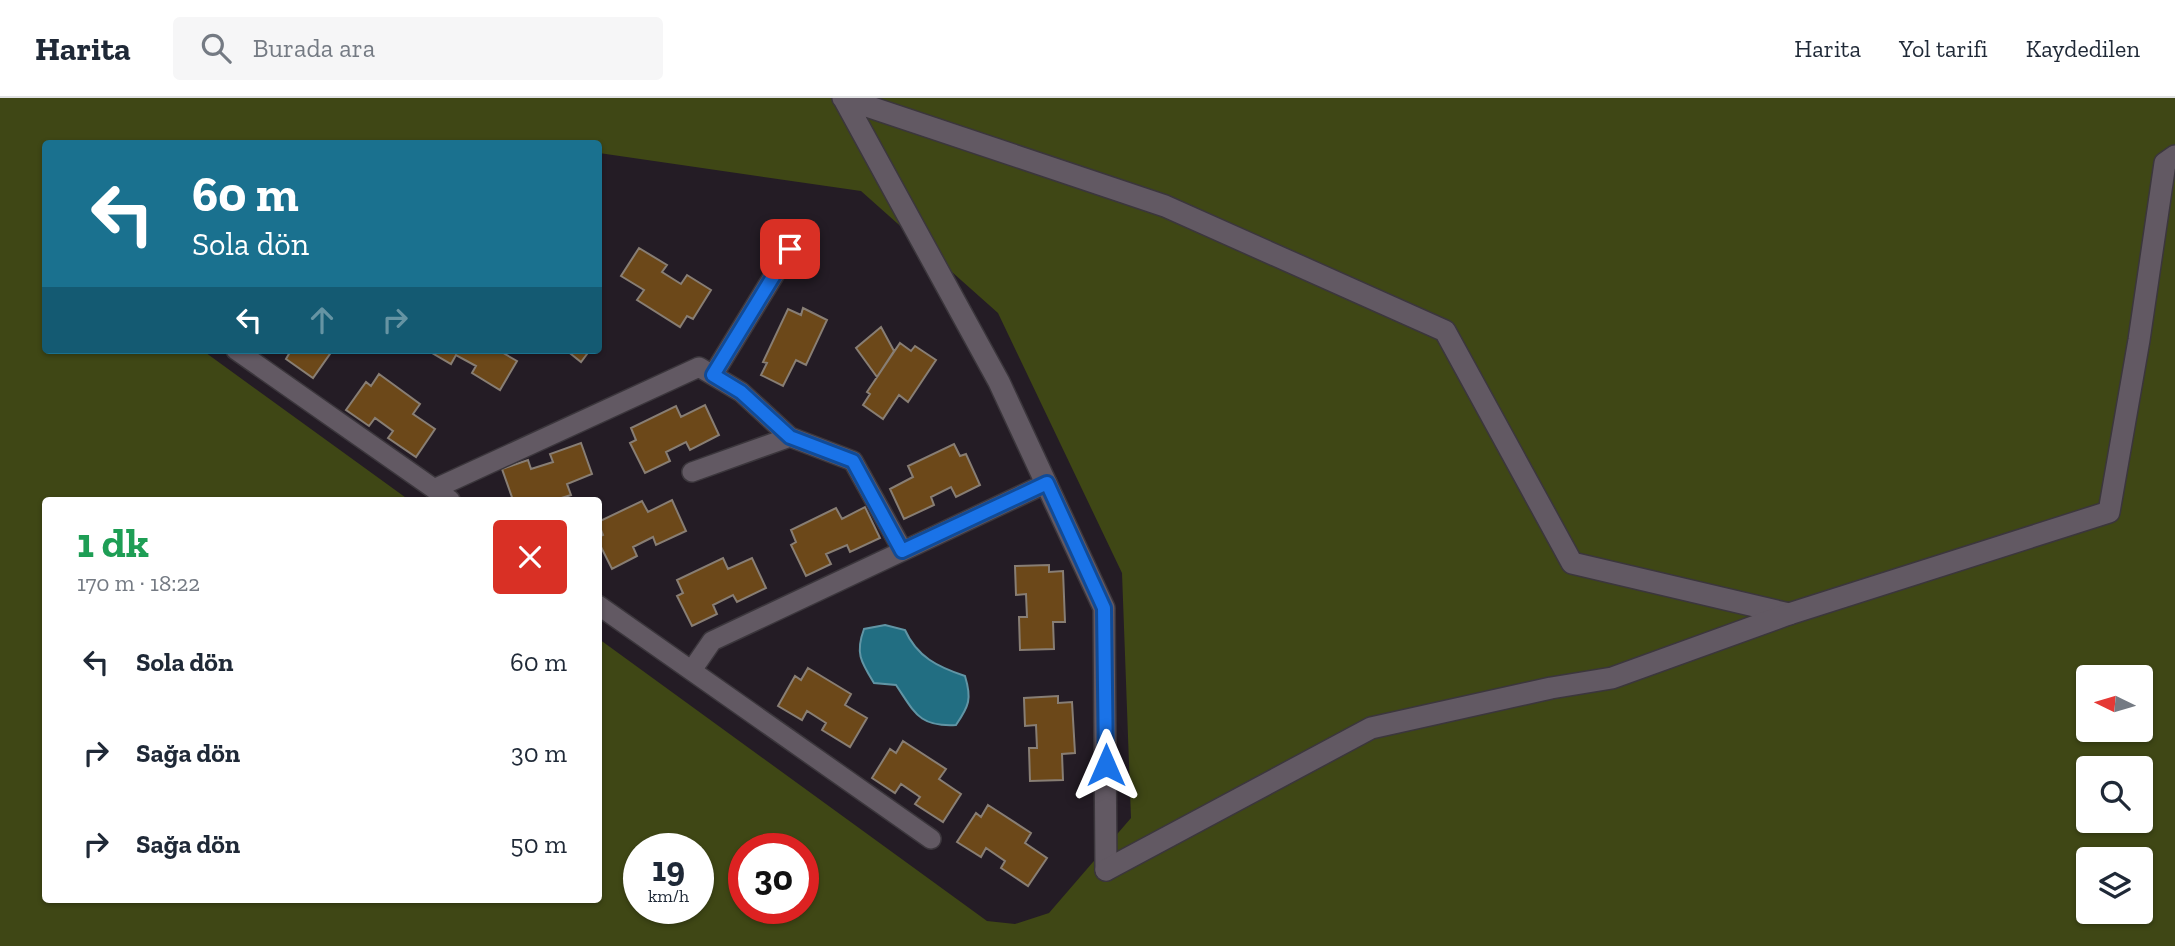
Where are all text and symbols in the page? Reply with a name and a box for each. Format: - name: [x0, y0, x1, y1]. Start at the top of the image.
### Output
- search box: [173, 17, 663, 80]
- text: Harita: [35, 29, 131, 68]
- icon: search: [197, 29, 235, 67]
- text: Burada ara: [253, 32, 375, 64]
- text: Harita: [1794, 34, 1861, 63]
- text: Yol tarifi: [1899, 34, 1988, 63]
- text: Kaydedilen: [2026, 34, 2140, 63]
- text: 60 m: [192, 165, 299, 224]
- icon: left: [77, 168, 168, 259]
- pin: [760, 219, 820, 279]
- text: Sola dön: [192, 225, 309, 263]
- icon: arrive: [771, 230, 809, 268]
- icon: left: [230, 301, 268, 339]
- icon: ahead: [303, 301, 341, 339]
- icon: right: [376, 301, 414, 339]
- text: 1 dk: [77, 517, 149, 568]
- button: close: [493, 520, 567, 594]
- text: 170 m · 18:22: [77, 569, 200, 597]
- icon: left: [77, 643, 115, 681]
- text: Sola dön: [136, 646, 233, 678]
- text: 60 m: [510, 646, 567, 678]
- north arrow: [2076, 665, 2152, 742]
- map controls: [2076, 665, 2153, 924]
- position arrow: [1069, 728, 1143, 802]
- icon: right: [77, 734, 115, 772]
- text: Sağa dön: [136, 737, 240, 769]
- text: 30 m: [511, 737, 567, 769]
- button: search: [2076, 756, 2153, 833]
- icon: right: [77, 825, 115, 863]
- text: Sağa dön: [136, 828, 240, 860]
- text: 50 m: [510, 828, 567, 860]
- speed limit sign: 30: [728, 833, 819, 924]
- button: layers: [2076, 847, 2153, 924]
- text: 19: [652, 848, 685, 890]
- text: km/h: [648, 885, 689, 907]

